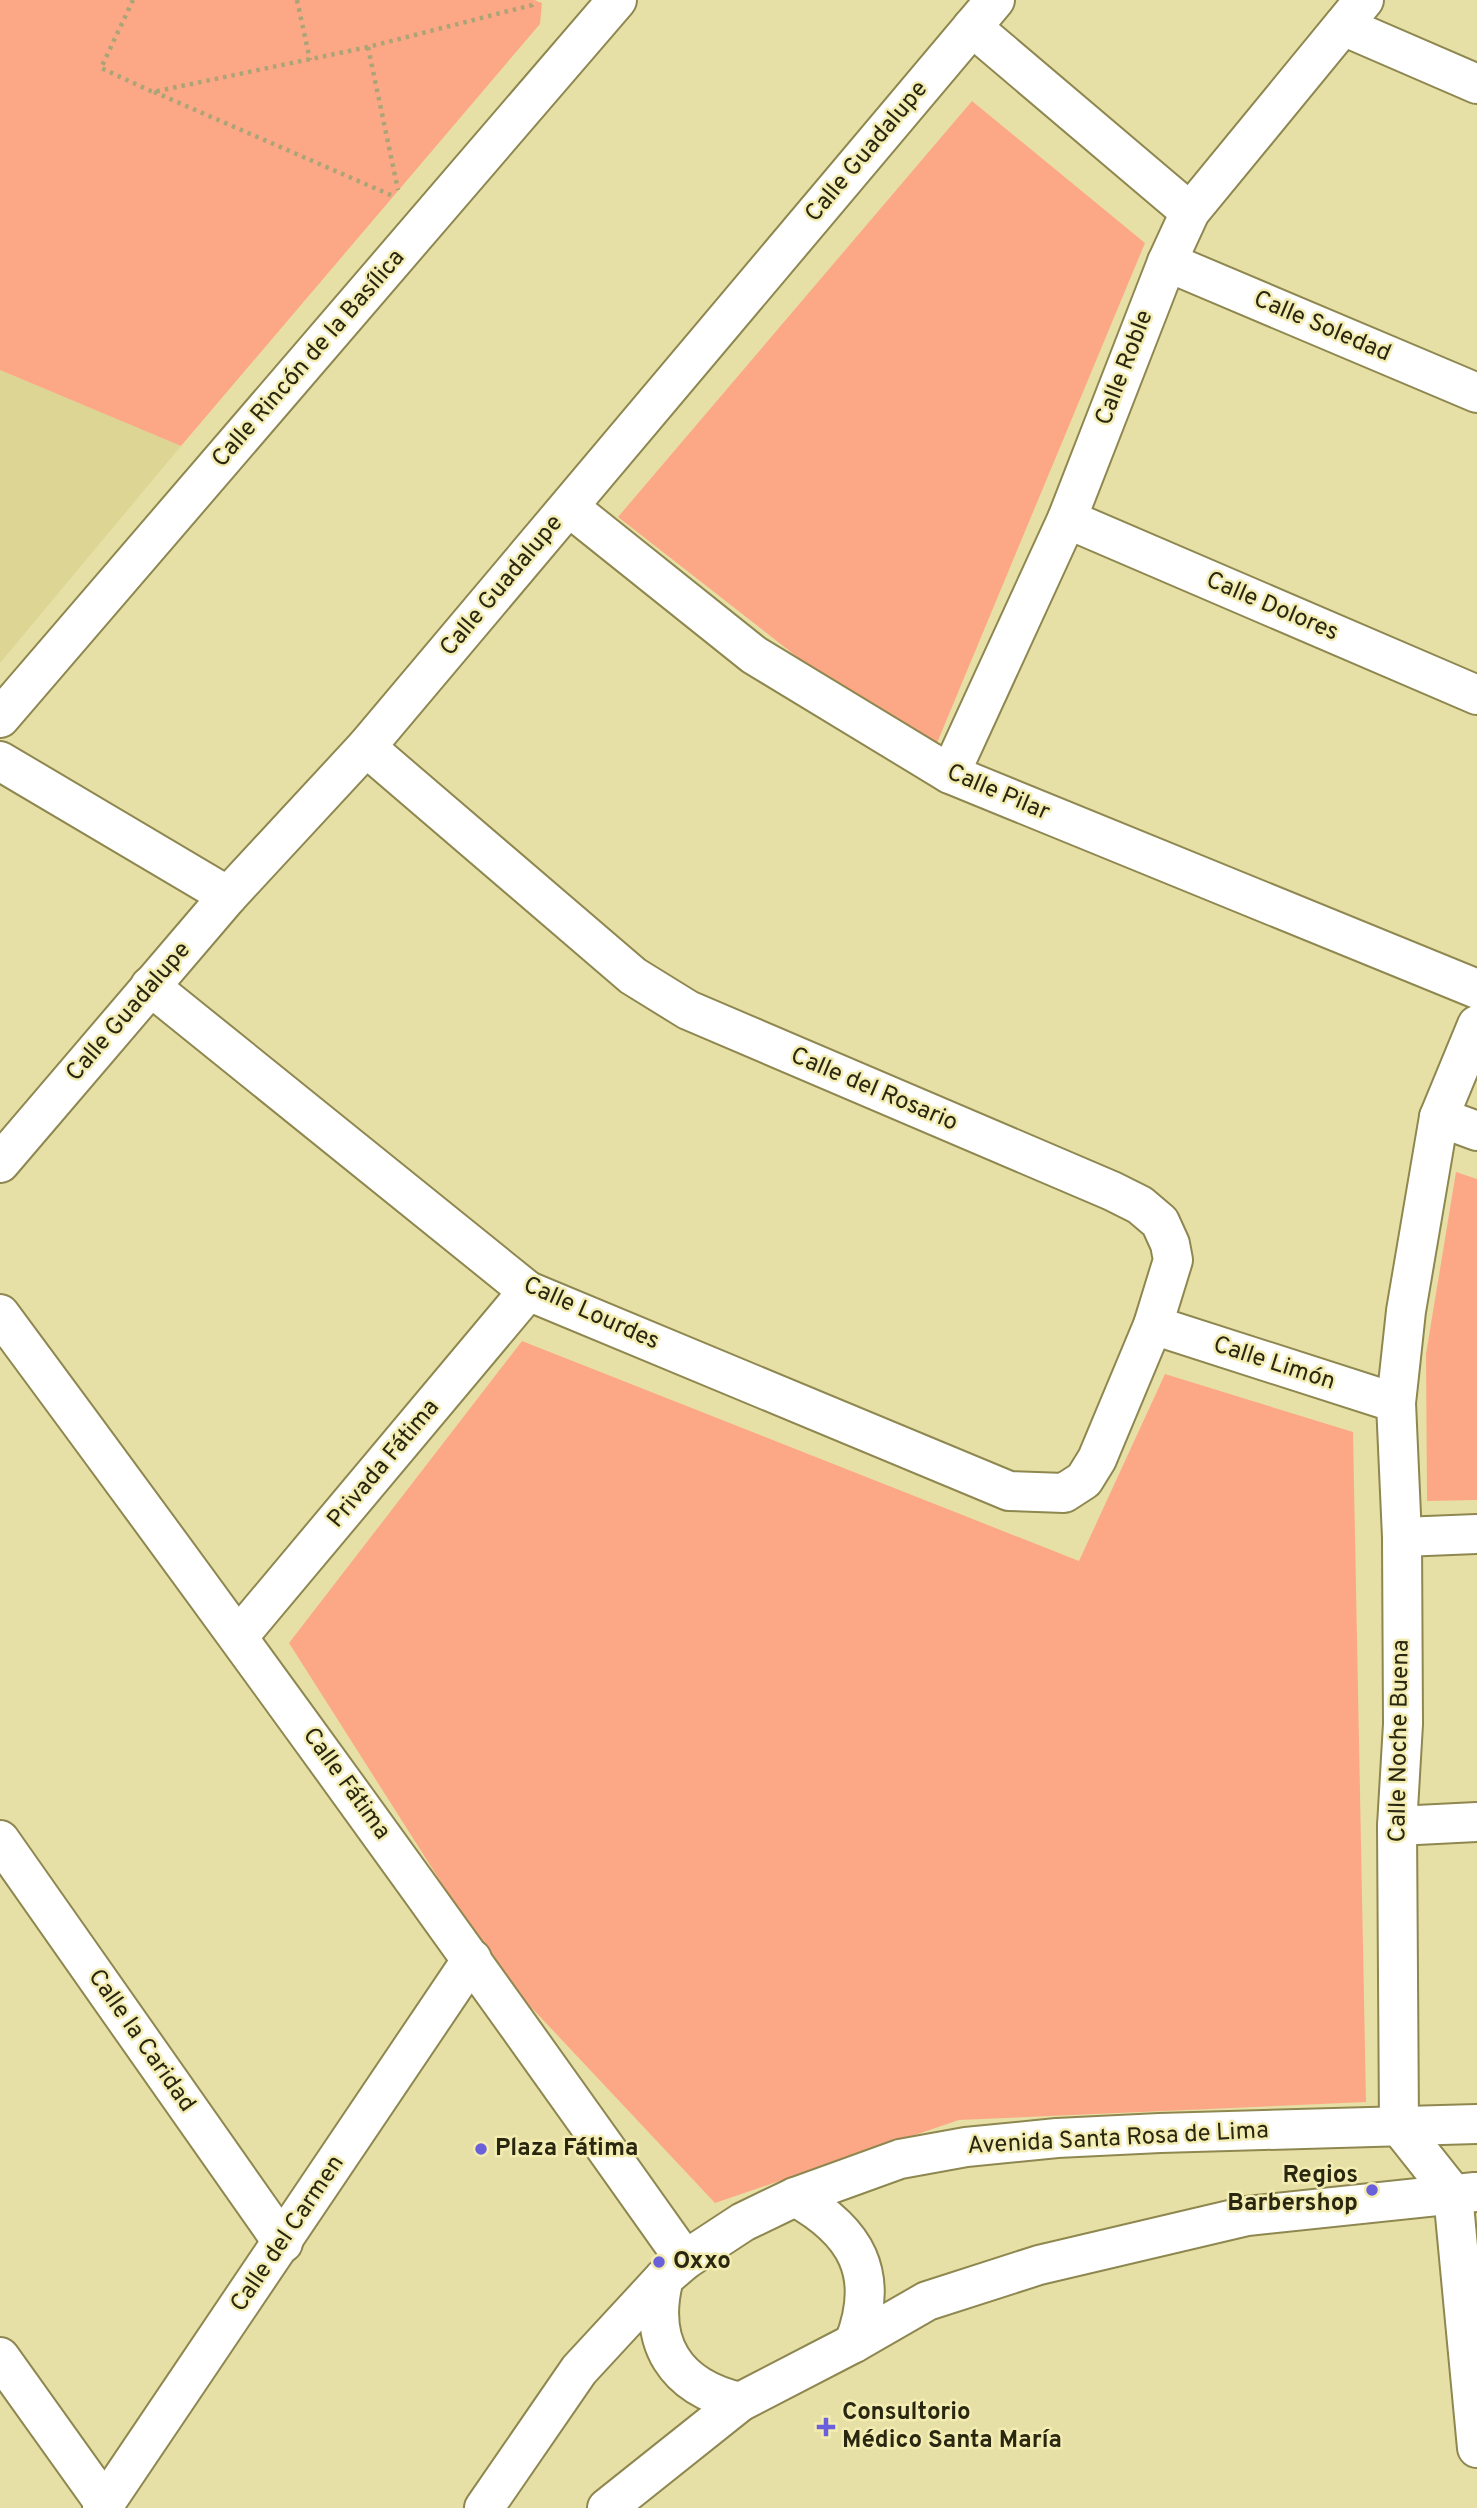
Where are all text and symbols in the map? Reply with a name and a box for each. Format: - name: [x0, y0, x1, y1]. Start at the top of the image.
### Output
- street label: Calle Guadalupe: [799, 75, 935, 229]
- street label: Calle Rincón de la Basílica: [206, 244, 412, 474]
- street label: Calle Soledad: [1249, 285, 1395, 369]
- street label: Calle Roble: [1089, 306, 1161, 430]
- street label: Calle Guadalupe: [434, 509, 570, 663]
- street label: Calle Dolores: [1201, 566, 1343, 648]
- street label: Calle Pilar: [942, 758, 1054, 828]
- street label: Calle Guadalupe: [60, 936, 198, 1088]
- street label: Calle del Rosario: [786, 1041, 962, 1139]
- street label: Calle Lourdes: [518, 1271, 664, 1357]
- street label: Calle Limón: [1209, 1330, 1339, 1398]
- street label: Privada Fátima: [321, 1393, 447, 1535]
- street label: Calle Noche Buena: [1383, 1639, 1417, 1843]
- street label: Calle Fátima: [295, 1722, 397, 1846]
- street label: Calle la Caridad: [81, 1964, 201, 2118]
- street label: Avenida Santa Rosa de Lima: [967, 2116, 1269, 2162]
- place label: Plaza Fátima: [495, 2134, 638, 2164]
- marker: Plaza Fátima: [473, 2141, 489, 2157]
- street label: Calle del Carmen: [224, 2150, 352, 2318]
- place label: Regios Barbershop: [1227, 2161, 1358, 2219]
- marker: Regios Barbershop: [1364, 2182, 1380, 2198]
- place label: Oxxo: [673, 2247, 731, 2277]
- marker: Oxxo: [651, 2254, 667, 2270]
- place label: Consultorio Médico Santa María: [842, 2398, 1062, 2456]
- marker: Consultorio Médico Santa María: [816, 2417, 836, 2437]

